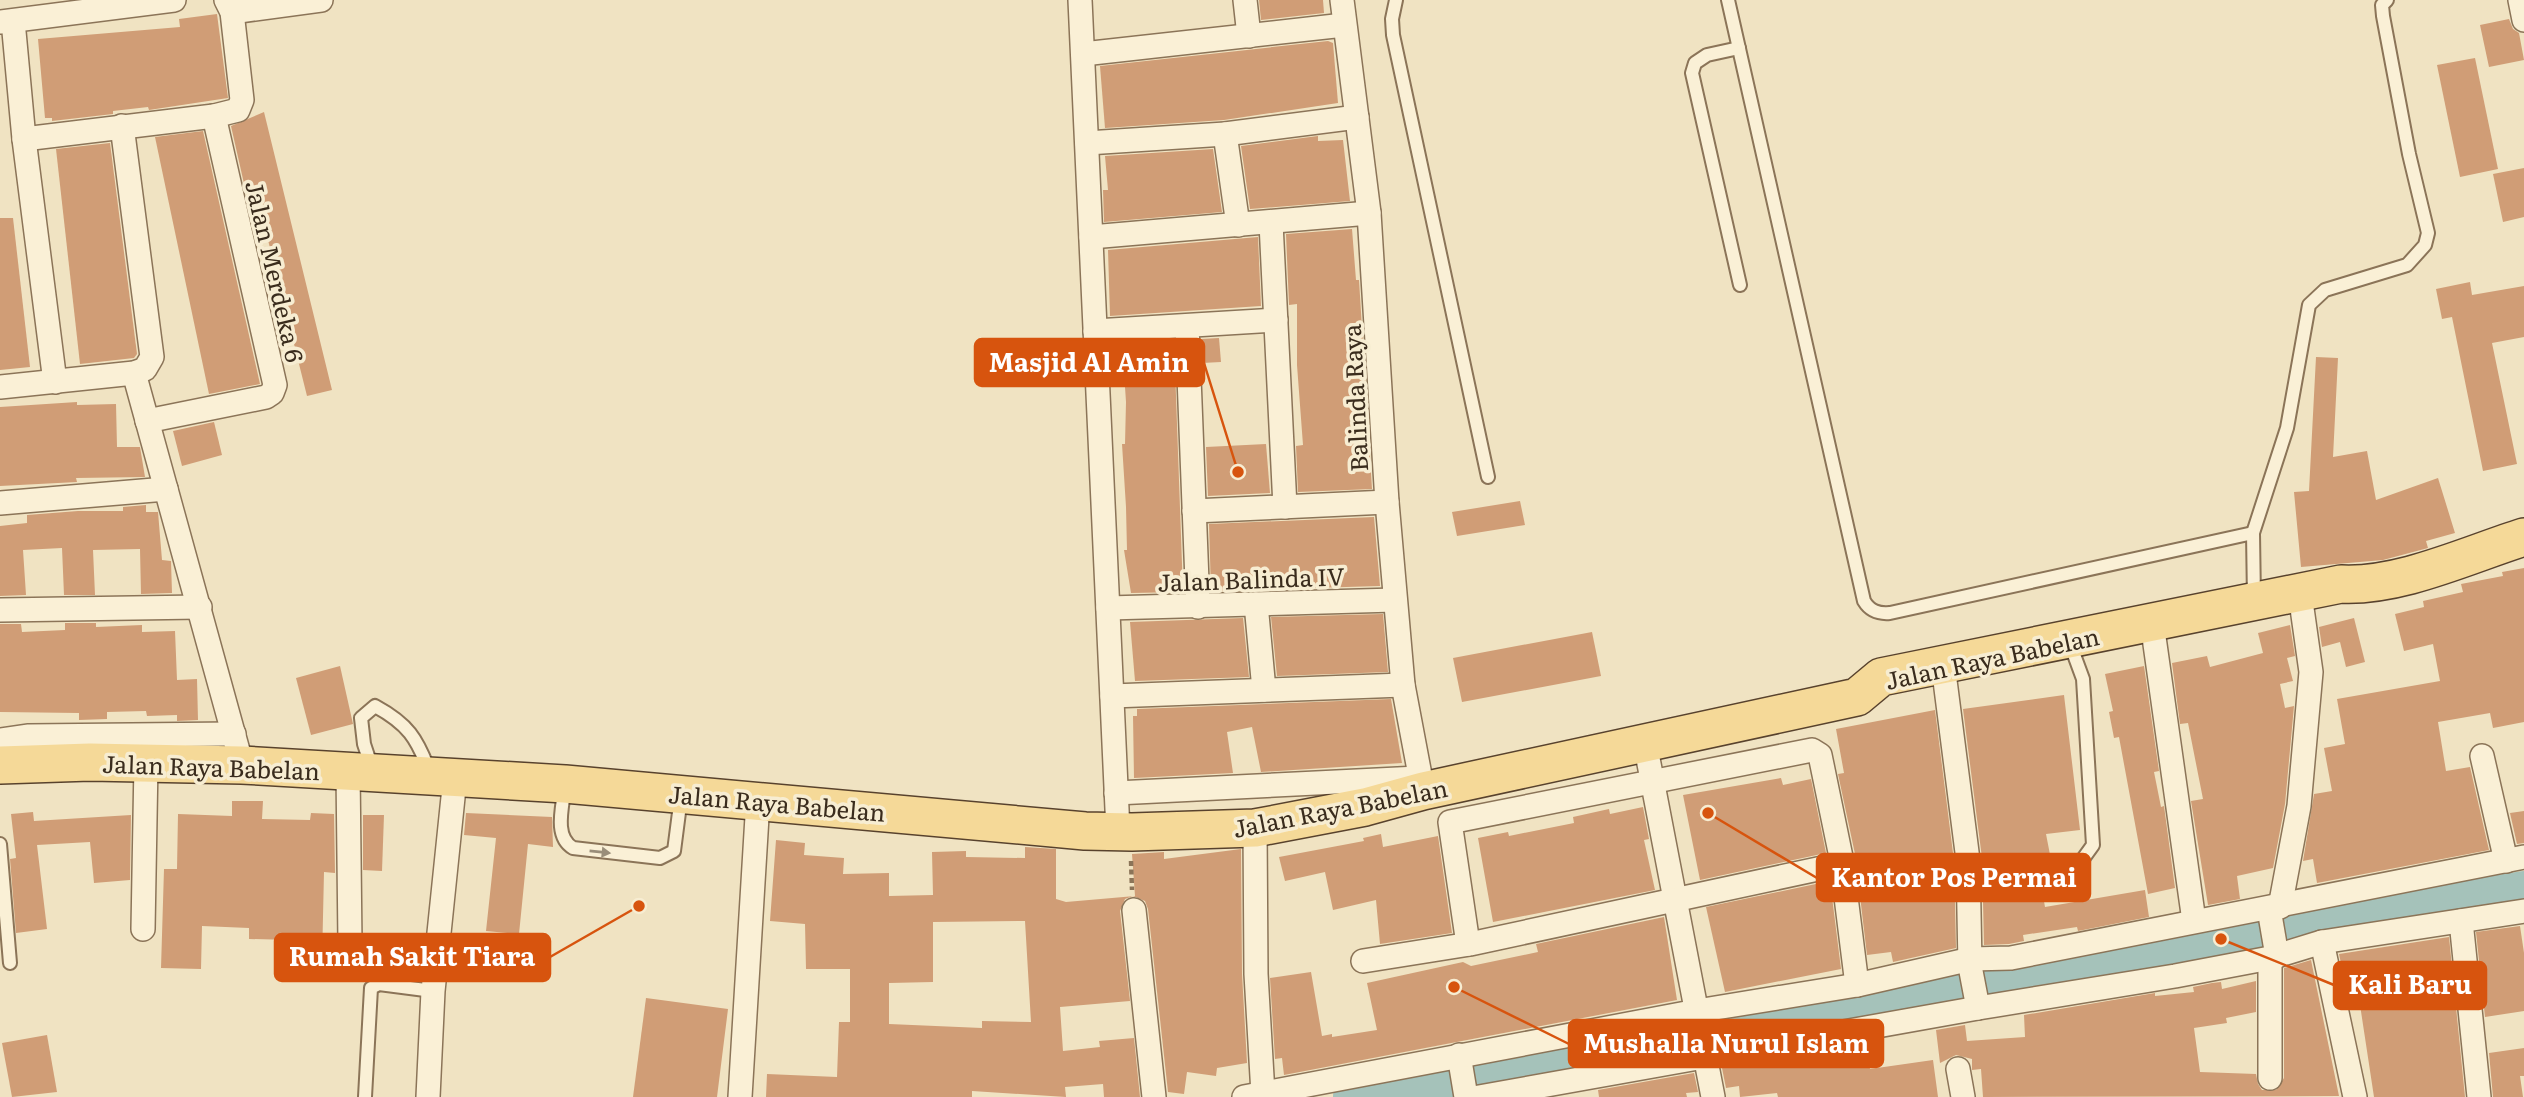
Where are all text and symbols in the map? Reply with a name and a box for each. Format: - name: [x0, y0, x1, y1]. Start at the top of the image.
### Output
- street label: Jalan Merdeka 6: [238, 177, 314, 365]
- street label: Balinda Raya: [1333, 323, 1375, 473]
- callout: Masjid Al Amin: [975, 339, 1204, 386]
- text: Masjid Al Amin: [989, 341, 1189, 380]
- street label: Jalan Balinda IV: [1157, 557, 1345, 599]
- street label: Jalan Raya Babelan: [1882, 617, 2102, 697]
- street label: Jalan Raya Babelan: [101, 745, 321, 787]
- street label: Jalan Raya Babelan: [1230, 769, 1450, 845]
- street label: Jalan Raya Babelan: [667, 775, 887, 829]
- one-way arrow: [589, 846, 611, 857]
- callout: Kantor Pos Permai: [1817, 854, 2090, 901]
- text: Kantor Pos Permai: [1831, 856, 2077, 895]
- callout: Rumah Sakit Tiara: [275, 934, 550, 981]
- text: Rumah Sakit Tiara: [289, 935, 535, 974]
- callout: Kali Baru: [2334, 962, 2486, 1009]
- text: Kali Baru: [2348, 963, 2472, 1002]
- callout: Mushalla Nurul Islam: [1569, 1020, 1883, 1067]
- text: Mushalla Nurul Islam: [1583, 1022, 1869, 1061]

